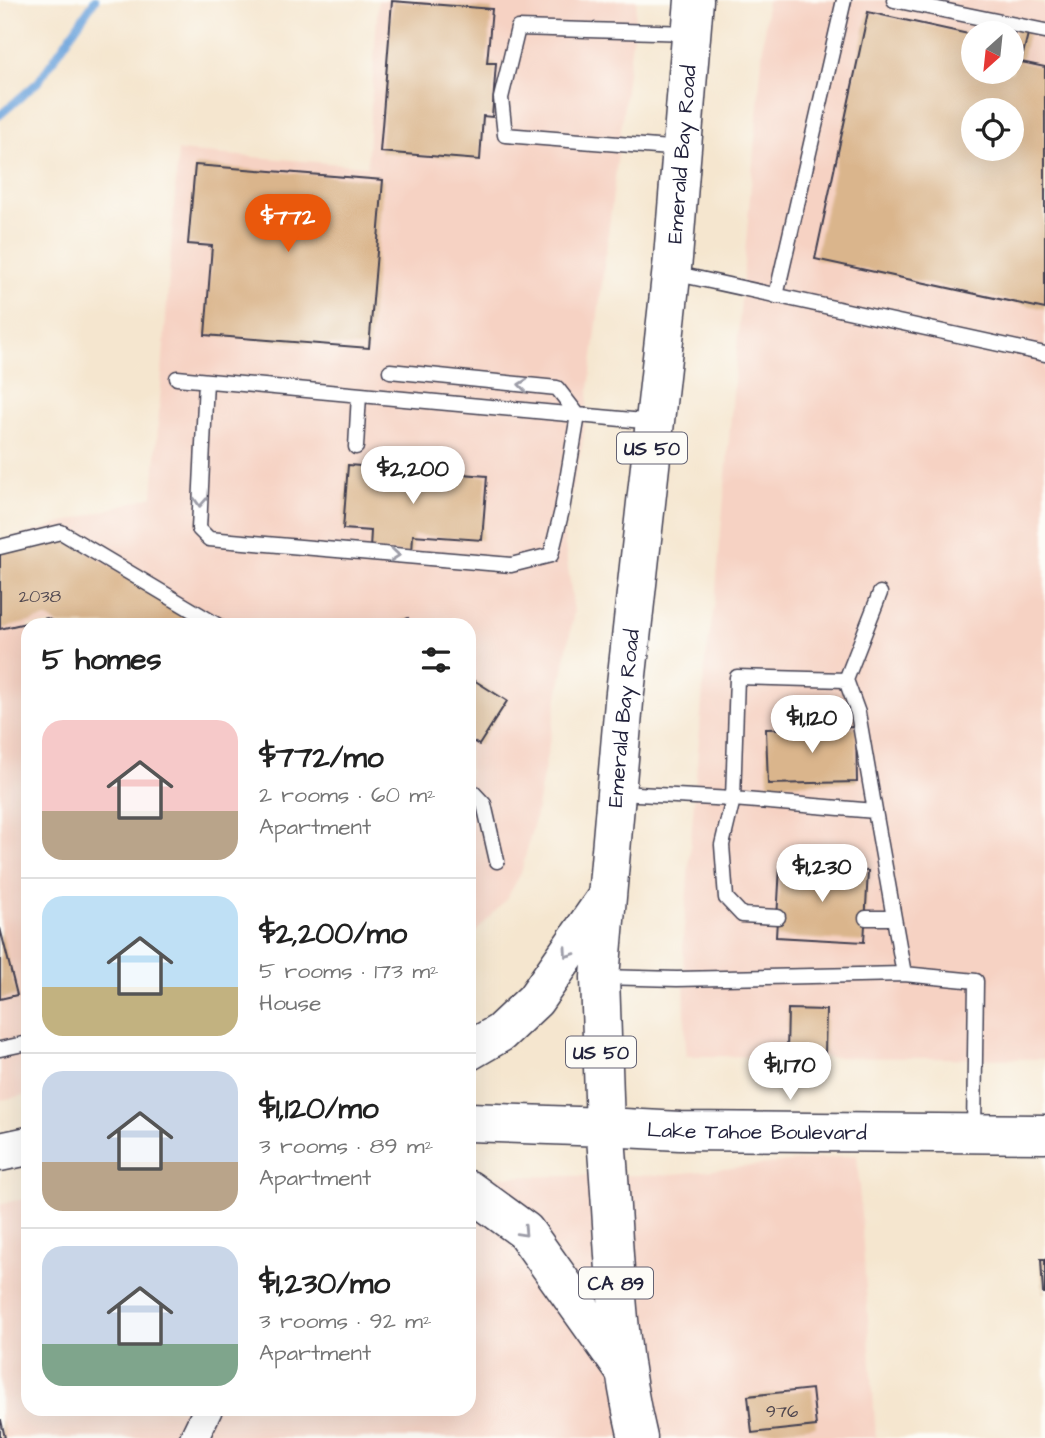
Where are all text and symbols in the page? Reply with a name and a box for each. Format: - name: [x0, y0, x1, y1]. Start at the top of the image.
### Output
- north arrow: [961, 21, 1024, 84]
- map controls: [961, 21, 1024, 161]
- street label: Emerald Bay Road: [660, 64, 704, 245]
- button: locate: [961, 98, 1024, 161]
- pin: $772: [247, 194, 329, 254]
- text: $772: [261, 201, 315, 233]
- one-way arrow: [517, 377, 529, 392]
- road number: US 50: [617, 432, 687, 463]
- pin: $2,200: [356, 447, 470, 506]
- text: $2,200: [377, 453, 449, 485]
- one-way arrow: [193, 497, 208, 508]
- one-way arrow: [389, 547, 400, 562]
- house number: 2038: [19, 584, 62, 609]
- street label: Emerald Bay Road: [601, 628, 647, 809]
- text: 5 homes: [42, 639, 162, 681]
- icon: filters: [417, 641, 455, 679]
- pin: $1,120: [755, 696, 869, 755]
- text: $1,120: [787, 702, 837, 734]
- text: $772/mo: [259, 737, 384, 779]
- icon: home: [98, 748, 182, 832]
- text: 2 rooms · 60 m²: [259, 779, 436, 811]
- text: Apartment: [259, 811, 371, 843]
- pin: $1,230: [765, 844, 879, 904]
- text: $1,230: [792, 851, 852, 883]
- text: $2,200/mo: [259, 913, 407, 955]
- icon: home: [98, 924, 182, 1008]
- one-way arrow: [564, 945, 576, 958]
- text: 5 rooms · 173 m²: [259, 955, 439, 987]
- text: House: [259, 987, 322, 1019]
- road number: US 50: [566, 1036, 636, 1068]
- pin: $1,170: [733, 1042, 847, 1102]
- text: $1,170: [764, 1049, 816, 1081]
- text: $1,120/mo: [259, 1088, 379, 1130]
- icon: home: [98, 1099, 182, 1183]
- street label: Lake Tahoe Boulevard: [646, 1115, 867, 1148]
- text: 3 rooms · 89 m²: [259, 1130, 433, 1162]
- text: Apartment: [259, 1162, 371, 1194]
- one-way arrow: [514, 1223, 527, 1236]
- text: $1,230/mo: [259, 1263, 390, 1305]
- road number: CA 89: [579, 1268, 653, 1298]
- icon: home: [98, 1274, 182, 1358]
- text: 3 rooms · 92 m²: [259, 1305, 432, 1337]
- text: Apartment: [259, 1337, 371, 1369]
- house number: 976: [766, 1399, 798, 1424]

